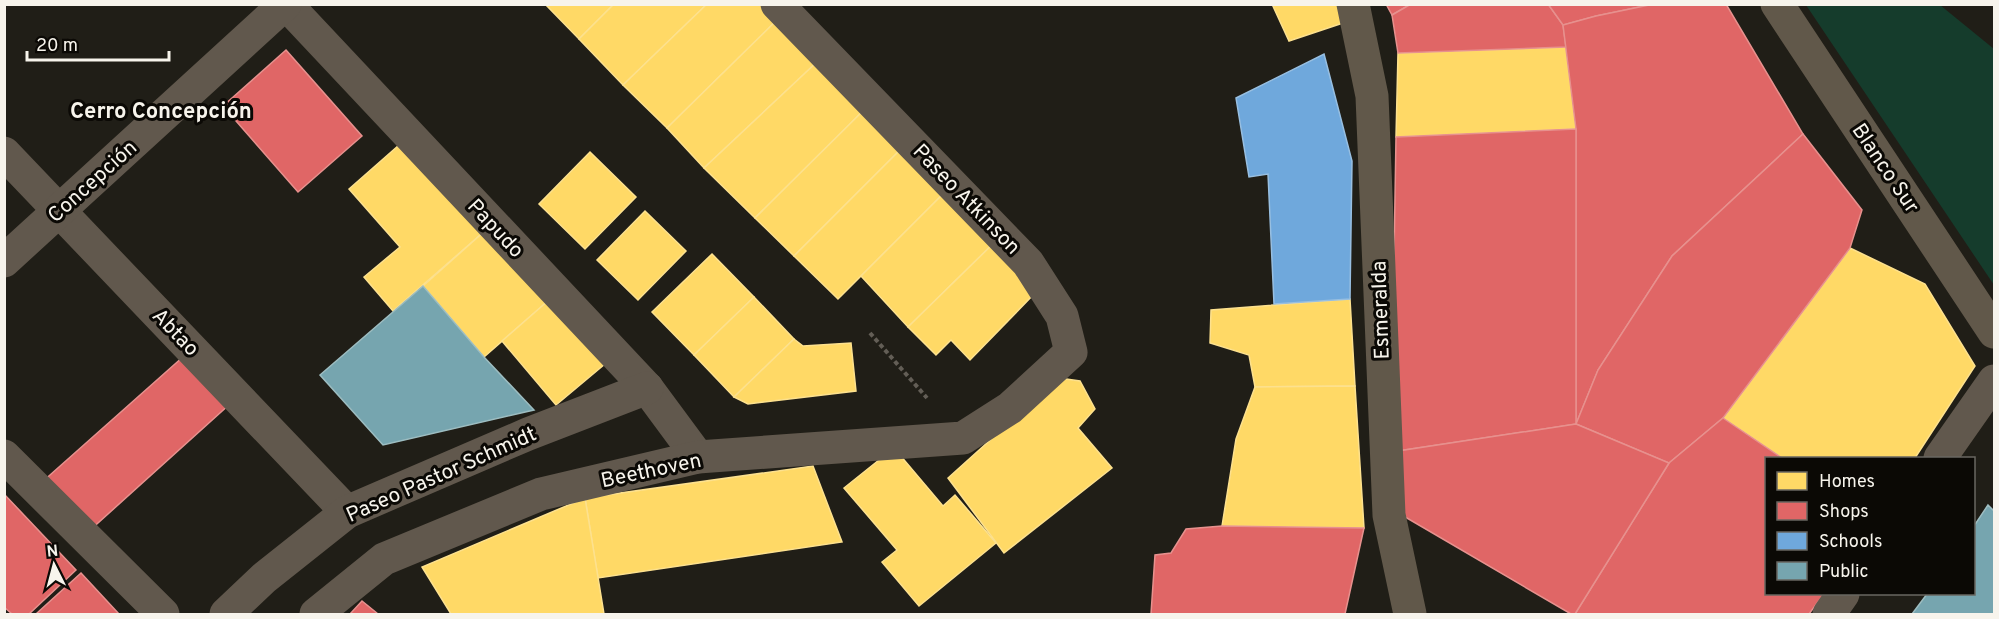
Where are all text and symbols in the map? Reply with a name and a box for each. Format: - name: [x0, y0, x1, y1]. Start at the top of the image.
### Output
- scale bar: [27, 24, 170, 62]
- text: 20 m: [36, 35, 78, 58]
- district label: Cerro Concepción: [70, 99, 252, 126]
- street label: Blanco Sur: [1845, 119, 1925, 219]
- street label: Concepción: [43, 135, 143, 229]
- street label: Paseo Atkinson: [906, 139, 1026, 261]
- street label: Papudo: [461, 194, 529, 264]
- street label: Esmeralda: [1366, 260, 1397, 360]
- street label: Abtao: [146, 303, 204, 363]
- street label: Paseo Pastor Schmidt: [342, 421, 541, 529]
- street label: Beethoven: [599, 448, 704, 495]
- legend: [1765, 457, 1975, 595]
- text: Homes: [1819, 471, 1875, 494]
- text: Shops: [1819, 501, 1869, 524]
- text: Schools: [1819, 531, 1882, 554]
- north arrow: [24, 535, 84, 595]
- text: N: [46, 542, 59, 563]
- text: Public: [1819, 561, 1869, 584]

